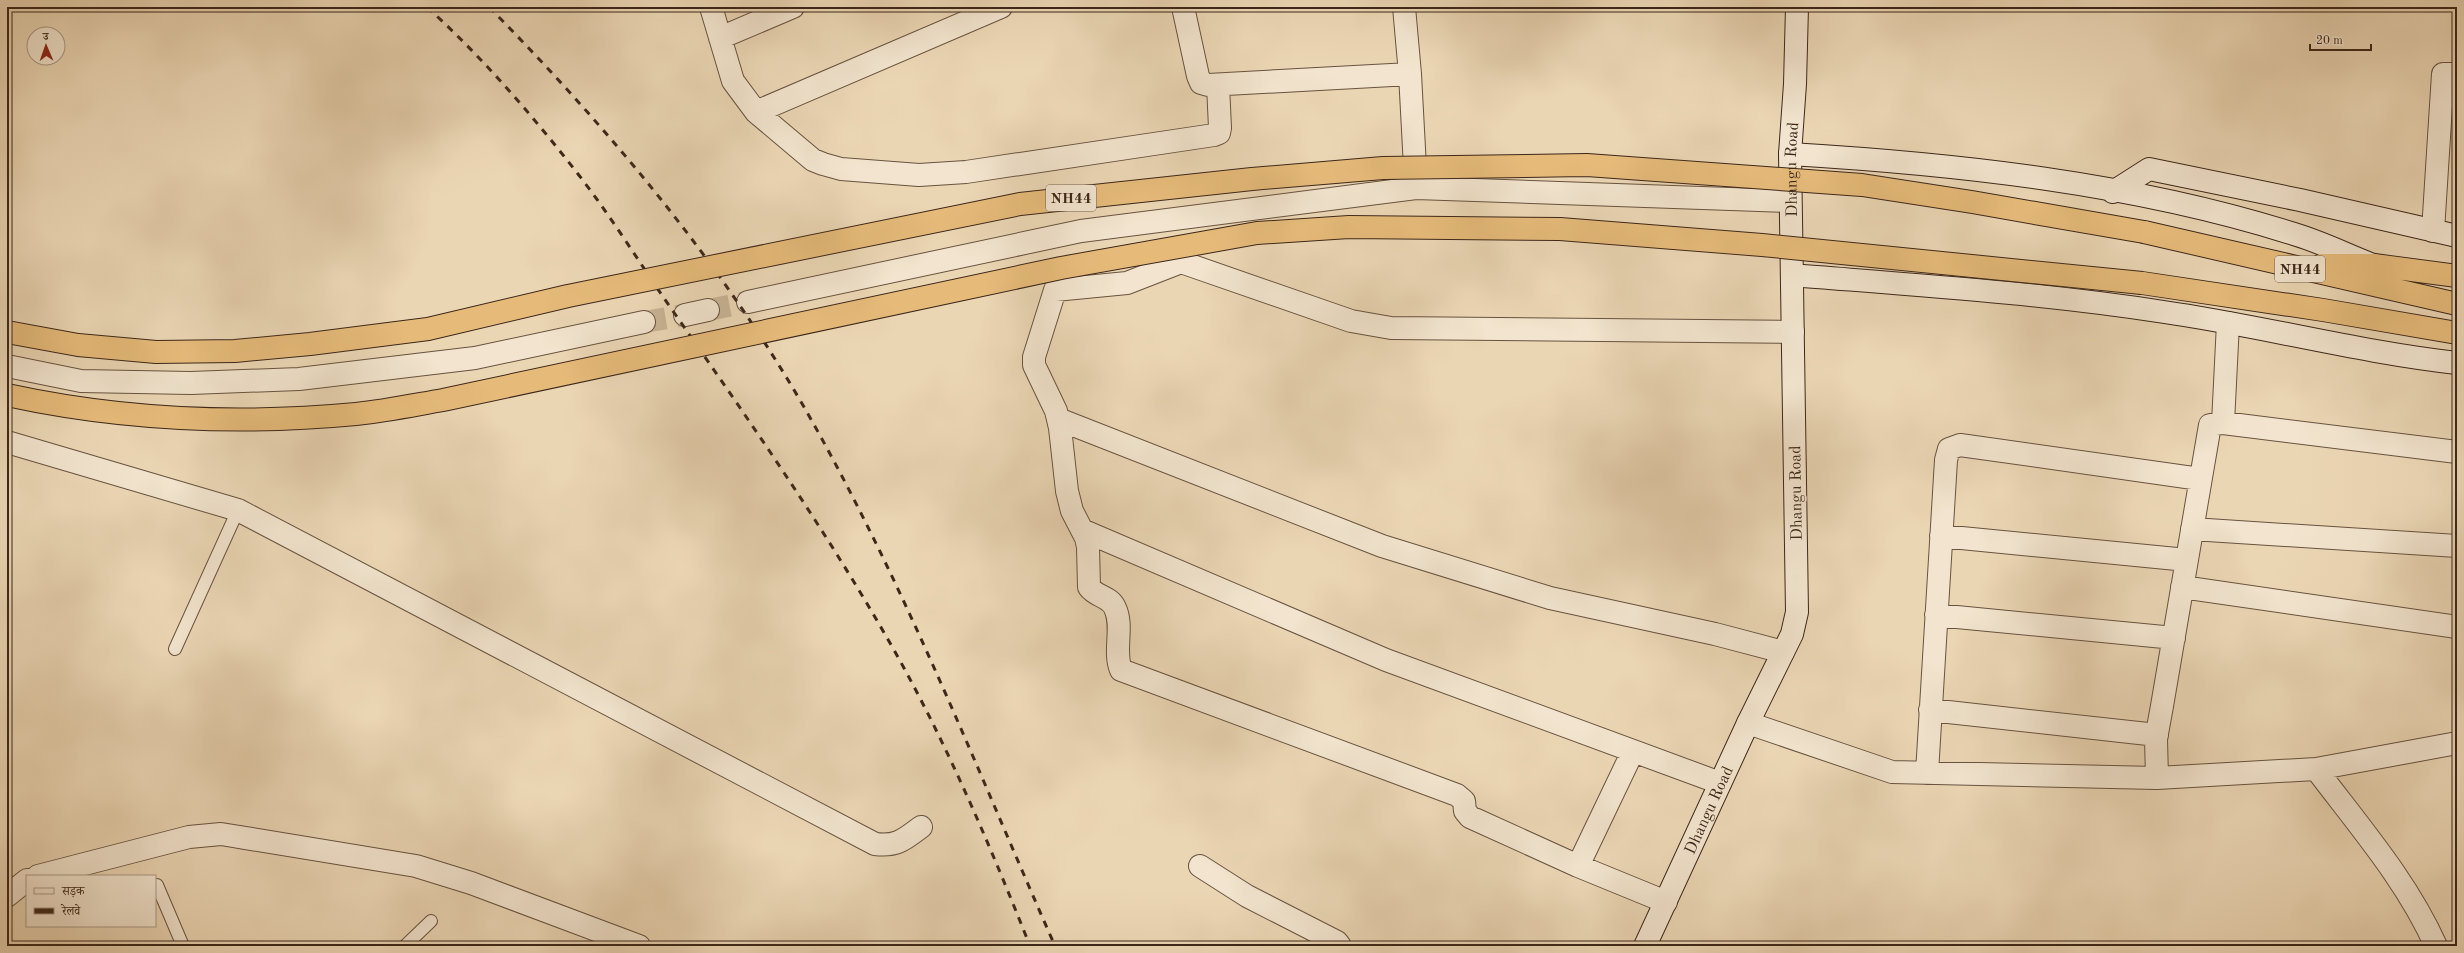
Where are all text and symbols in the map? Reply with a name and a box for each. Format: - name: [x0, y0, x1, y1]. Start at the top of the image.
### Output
- north arrow: [26, 26, 66, 66]
- scale bar: [2310, 26, 2371, 52]
- text: उ: [42, 32, 50, 43]
- text: 20 m: [2316, 35, 2343, 47]
- street label: Dhangu Road: [1784, 122, 1802, 217]
- road number: NH44: [1046, 185, 1096, 211]
- road number: NH44: [2275, 256, 2325, 282]
- street label: Dhangu Road: [1788, 445, 1806, 541]
- street label: Dhangu Road: [1683, 764, 1737, 857]
- legend: [26, 875, 156, 927]
- text: सड़क: [61, 886, 86, 898]
- text: रेलवे: [60, 903, 81, 918]

